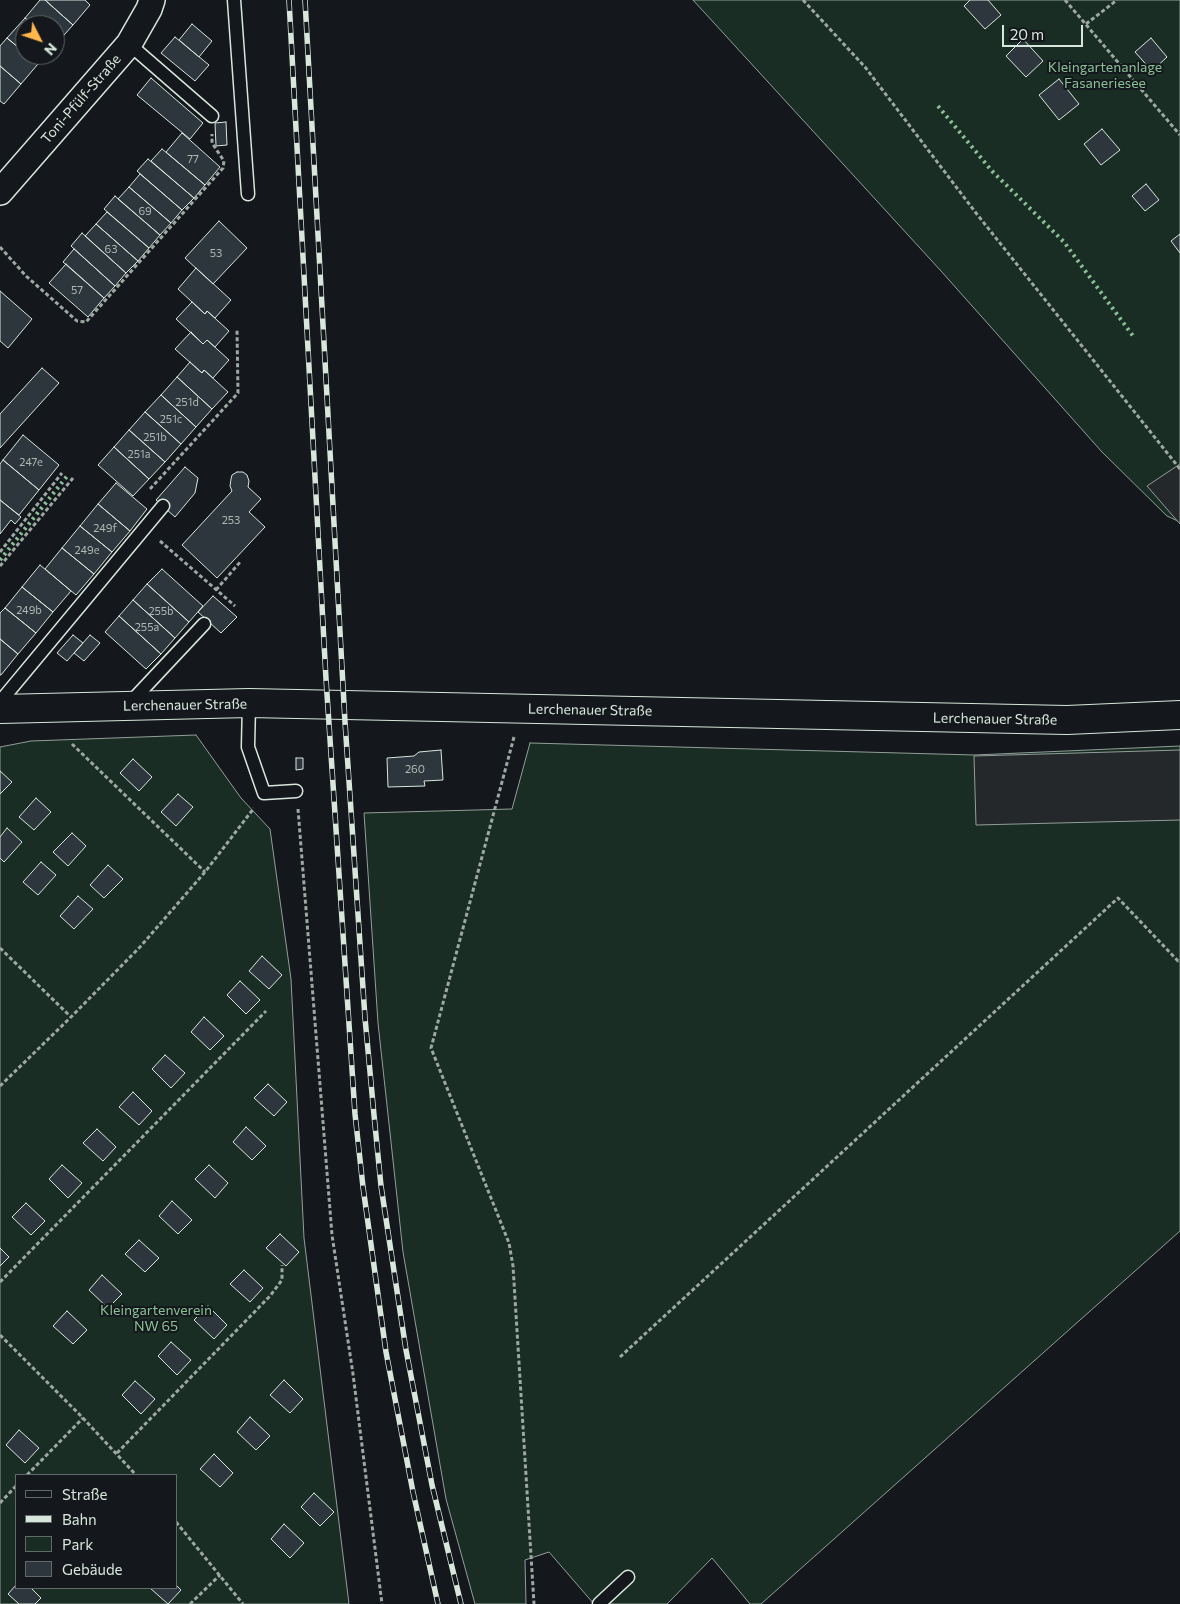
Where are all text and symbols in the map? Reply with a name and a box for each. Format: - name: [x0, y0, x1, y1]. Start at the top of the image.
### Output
- north arrow: [15, 15, 65, 65]
- scale bar: [1005, 15, 1086, 47]
- text: 20 m: [1010, 25, 1044, 43]
- text: N: [41, 40, 61, 59]
- street label: Toni-Pfülf-Straße: [38, 51, 124, 147]
- park label: Kleingartenanlage Fasaneriesee: [1048, 59, 1162, 92]
- house number: 77: [187, 152, 199, 166]
- house number: 69: [138, 204, 152, 218]
- house number: 63: [105, 242, 117, 256]
- house number: 53: [210, 246, 222, 260]
- house number: 57: [71, 283, 83, 297]
- house number: 251d: [175, 395, 199, 409]
- house number: 251c: [160, 412, 182, 426]
- house number: 251b: [143, 430, 167, 444]
- house number: 251a: [128, 447, 150, 461]
- house number: 247e: [19, 455, 43, 469]
- house number: 253: [222, 513, 240, 527]
- house number: 249f: [93, 521, 117, 535]
- house number: 249e: [75, 543, 99, 557]
- house number: 249b: [16, 603, 42, 617]
- house number: 255b: [148, 604, 174, 618]
- house number: 255a: [135, 620, 159, 634]
- street label: Lerchenauer Straße: [123, 696, 247, 714]
- street label: Lerchenauer Straße: [528, 701, 652, 719]
- street label: Lerchenauer Straße: [933, 710, 1057, 728]
- house number: 260: [405, 762, 425, 776]
- park label: Kleingartenverein NW 65: [100, 1302, 212, 1334]
- legend: [15, 1474, 178, 1589]
- text: Straße: [62, 1485, 108, 1503]
- text: Bahn: [62, 1510, 97, 1528]
- text: Park: [62, 1535, 93, 1553]
- text: Gebäude: [62, 1560, 123, 1578]

